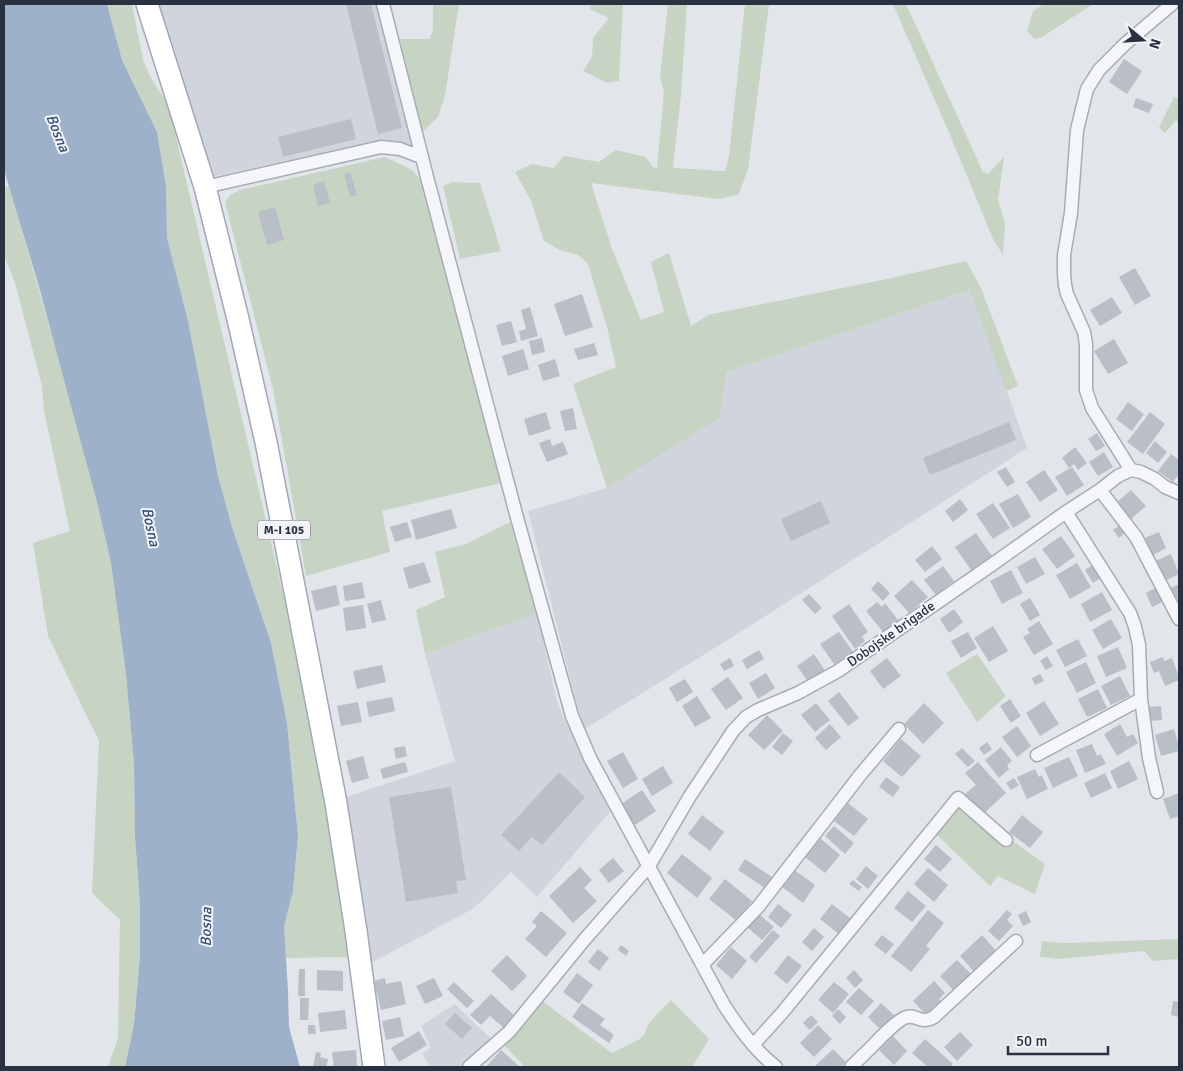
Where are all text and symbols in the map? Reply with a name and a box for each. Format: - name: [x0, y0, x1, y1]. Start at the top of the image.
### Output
- north arrow: [1118, 15, 1168, 65]
- text: N: [1145, 37, 1164, 51]
- water label: Bosna: [42, 111, 74, 155]
- water label: Bosna: [138, 506, 164, 548]
- road number: M-I 105: [258, 520, 310, 540]
- street label: Dobojske brigade: [844, 597, 938, 671]
- water label: Bosna: [197, 907, 215, 947]
- scale bar: [1008, 1024, 1108, 1056]
- text: 50 m: [1016, 1032, 1047, 1050]

